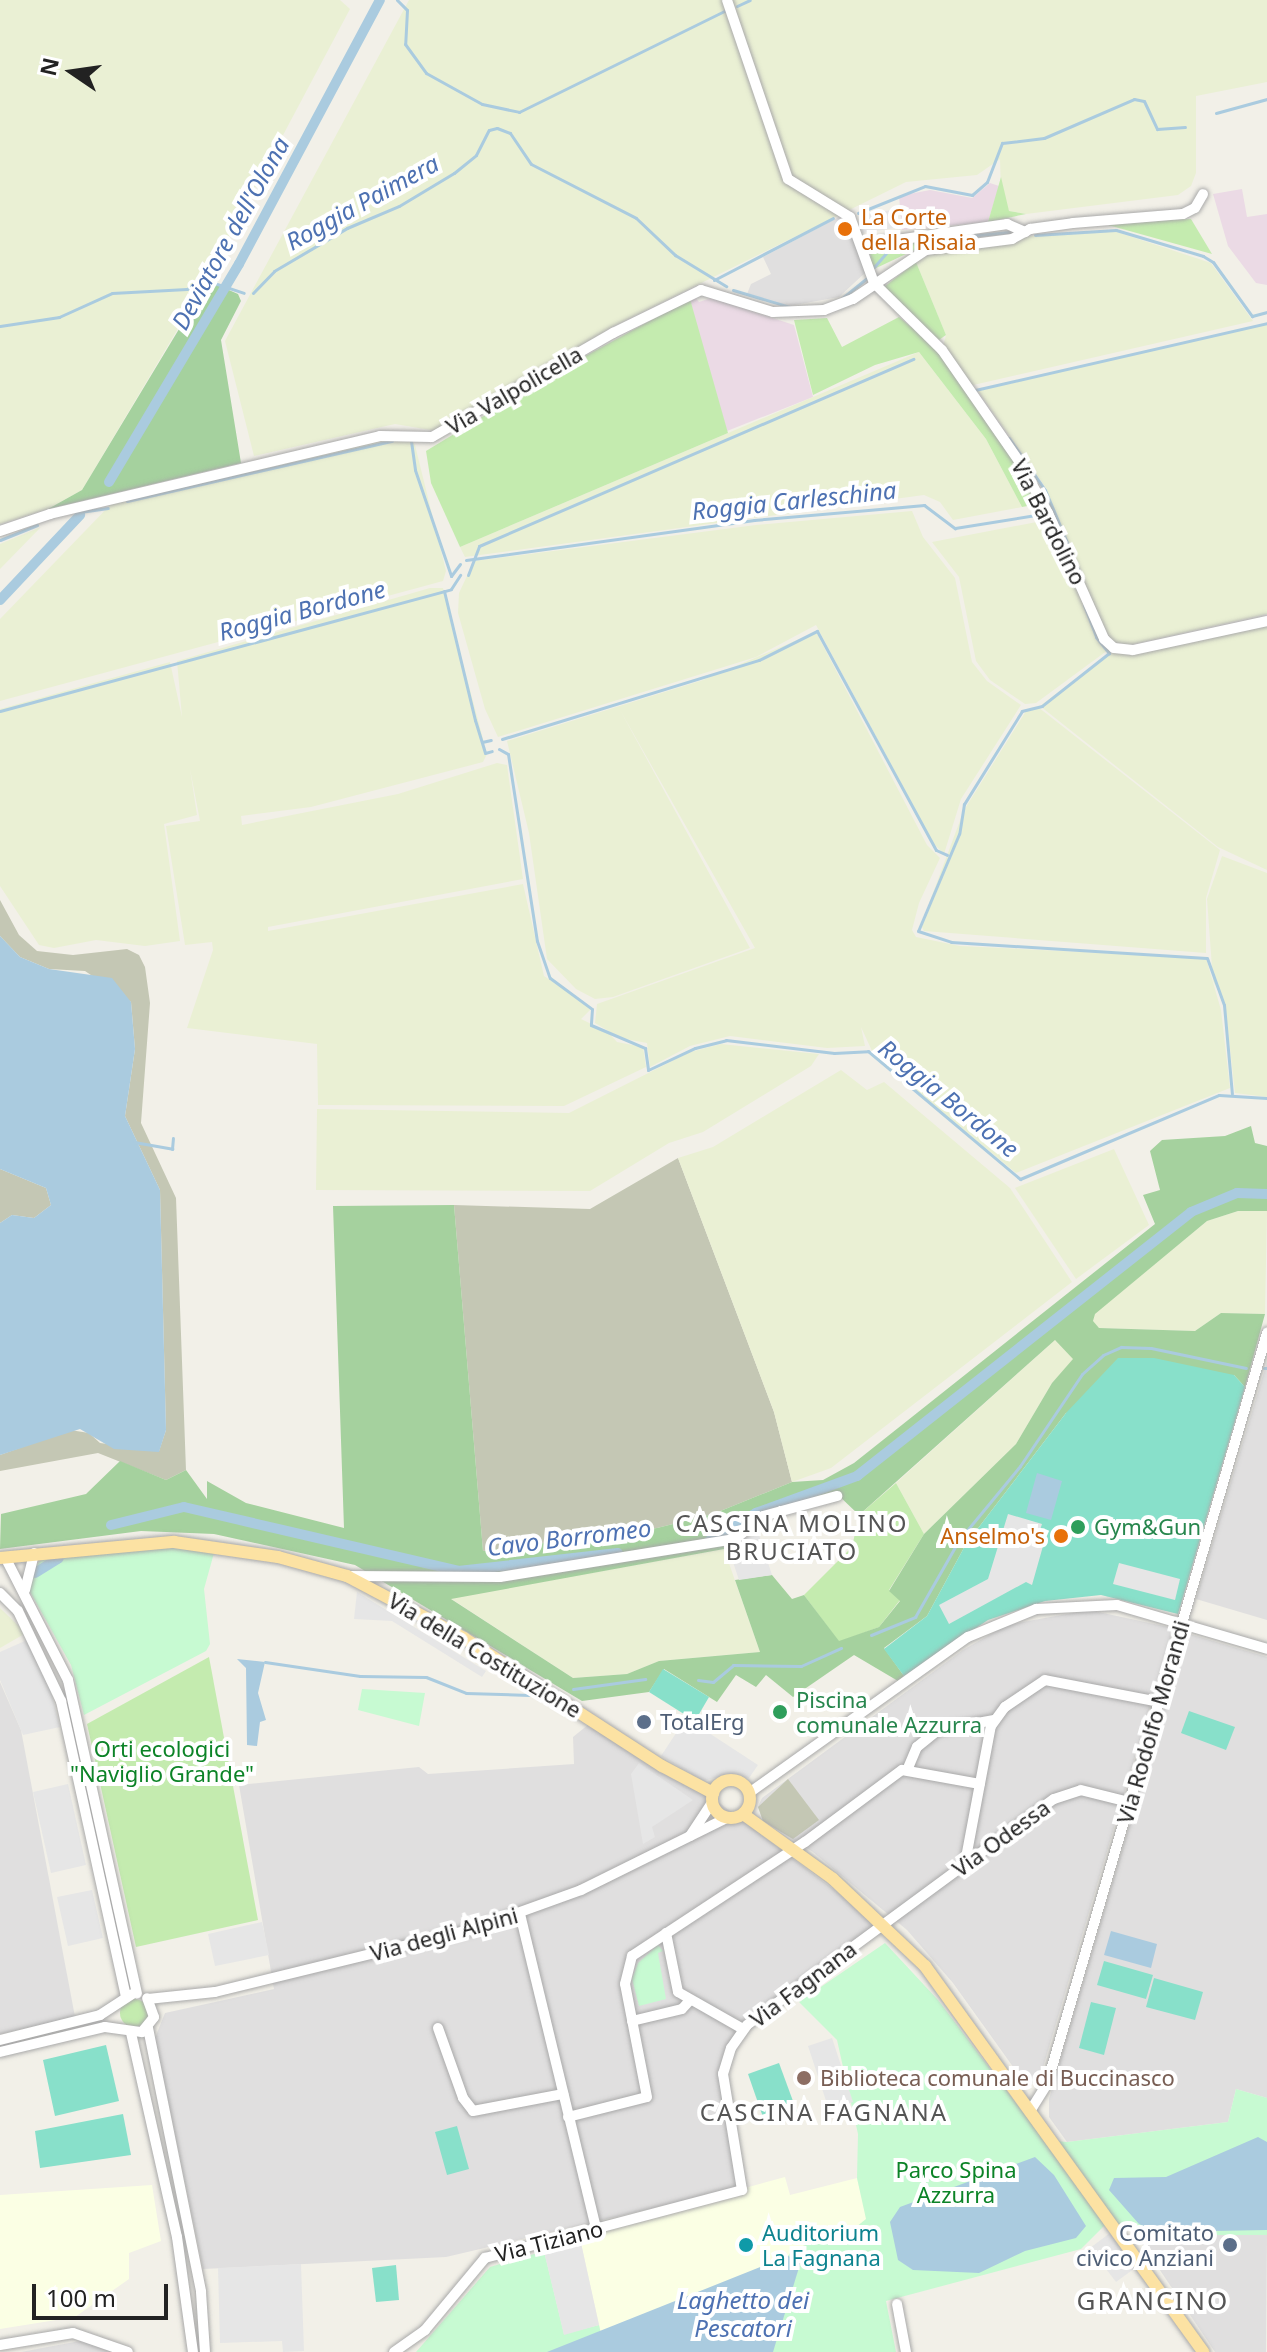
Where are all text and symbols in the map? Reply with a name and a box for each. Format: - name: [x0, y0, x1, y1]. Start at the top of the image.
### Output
- north arrow: [32, 32, 112, 112]
- text: N: [32, 55, 65, 79]
- water label: Deviatore dell'Olona: [165, 132, 295, 334]
- water label: Roggia Paimera: [281, 148, 443, 256]
- place label: La Corte della Risaia: [861, 203, 977, 254]
- marker: La Corte della Risaia: [836, 220, 854, 238]
- street label: Via Valpolicella: [441, 340, 587, 440]
- street label: Via Bardolino: [1006, 455, 1092, 589]
- water label: Roggia Carleschina: [690, 475, 898, 525]
- water label: Roggia Bordone: [216, 574, 388, 646]
- water label: Roggia Bordone: [873, 1033, 1025, 1163]
- district label: CASCINA MOLINO BRUCIATO: [675, 1509, 909, 1565]
- water label: Cavo Borromeo: [485, 1513, 653, 1561]
- place label: Gym&Gun: [1094, 1514, 1201, 1540]
- marker: Gym&Gun: [1069, 1518, 1087, 1536]
- place label: Anselmo's: [940, 1523, 1045, 1549]
- marker: Anselmo's: [1052, 1527, 1070, 1545]
- street label: Via della Costituzione: [384, 1587, 586, 1723]
- street label: Via Rodolfo Morandi: [1111, 1617, 1195, 1827]
- place label: Piscina comunale Azzurra: [796, 1686, 982, 1738]
- marker: Piscina comunale Azzurra: [771, 1703, 789, 1721]
- place label: TotalErg: [660, 1709, 745, 1735]
- marker: TotalErg: [635, 1713, 653, 1731]
- park label: Orti ecologici "Naviglio Grande": [70, 1735, 254, 1786]
- street label: Via Odessa: [947, 1794, 1055, 1882]
- street label: Via degli Alpini: [367, 1902, 521, 1966]
- street label: Via Fagnana: [745, 1936, 861, 2032]
- place label: Biblioteca comunale di Buccinasco: [820, 2065, 1175, 2091]
- marker: Biblioteca comunale di Buccinasco: [795, 2069, 813, 2087]
- district label: CASCINA FAGNANA: [700, 2098, 948, 2126]
- park label: Parco Spina Azzurra: [895, 2156, 1017, 2208]
- street label: Via Tiziano: [492, 2215, 606, 2267]
- place label: Auditorium La Fagnana: [762, 2219, 881, 2270]
- place label: Comitato civico Anziani: [1076, 2219, 1214, 2270]
- marker: Auditorium La Fagnana: [737, 2236, 755, 2254]
- marker: Comitato civico Anziani: [1221, 2236, 1239, 2254]
- scale bar: [36, 2268, 172, 2318]
- text: 100 m: [46, 2281, 116, 2314]
- district label: GRANCINO: [1077, 2285, 1229, 2317]
- water label: Laghetto dei Pescatori: [677, 2286, 809, 2342]

